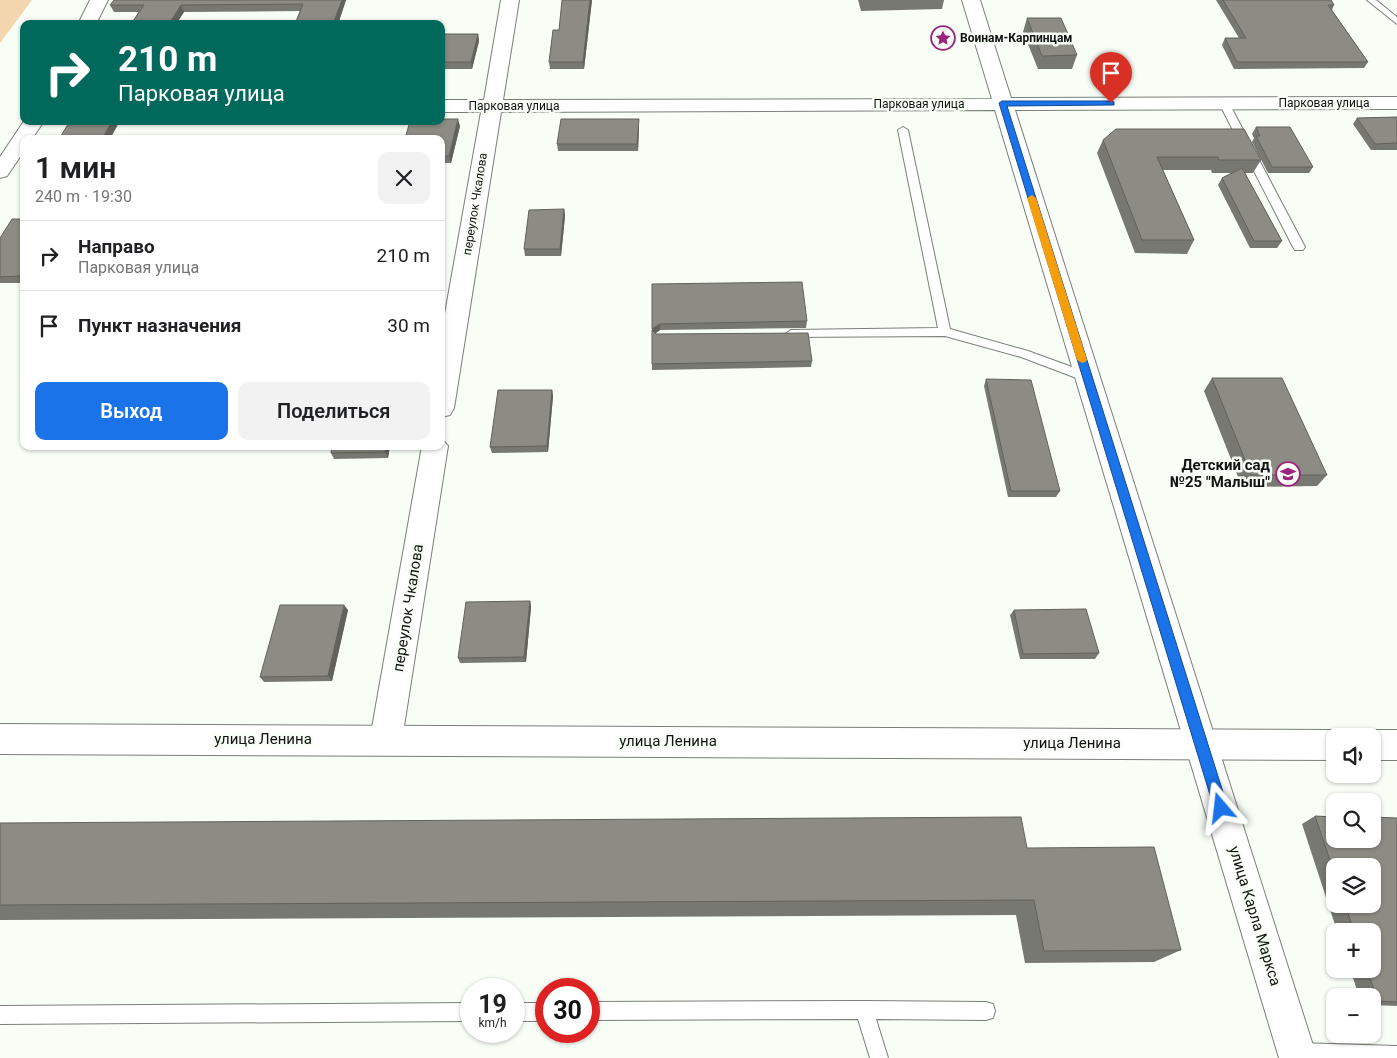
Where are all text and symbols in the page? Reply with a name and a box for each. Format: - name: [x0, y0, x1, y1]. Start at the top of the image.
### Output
- place icon: Воинам-Карпинцам: [930, 25, 956, 51]
- place label: Воинам-Карпинцам: [960, 31, 1072, 45]
- text: 210 m: [118, 39, 217, 80]
- icon: right: [35, 40, 100, 105]
- pin: [1090, 52, 1132, 103]
- icon: arrive: [1097, 59, 1125, 87]
- text: Парковая улица: [118, 81, 285, 106]
- street label: Парковая улица: [1279, 96, 1369, 110]
- street label: Парковая улица: [874, 97, 964, 111]
- street label: Парковая улица: [469, 99, 559, 113]
- text: 1 мин: [35, 150, 116, 185]
- button: close: [378, 152, 430, 204]
- street label: переулок Чкалова: [460, 152, 490, 256]
- text: 240 m · 19:30: [35, 187, 132, 206]
- text: Направо: [78, 235, 155, 258]
- icon: right: [35, 242, 63, 270]
- text: 210 m: [377, 244, 430, 267]
- text: Парковая улица: [78, 258, 199, 277]
- icon: arrive: [35, 312, 63, 340]
- text: Пункт назначения: [78, 314, 241, 337]
- text: 30 m: [387, 314, 430, 337]
- button: Выход: [35, 382, 228, 440]
- button: Поделиться: [238, 382, 430, 440]
- place label: Детский сад №25 "Малыш": [1170, 456, 1271, 491]
- school or university icon: Детский сад №25 "Малыш": [1275, 461, 1301, 487]
- street label: переулок Чкалова: [389, 543, 427, 673]
- map controls: [1326, 728, 1381, 1043]
- button: sound: [1326, 728, 1381, 783]
- street label: улица Ленина: [214, 730, 312, 748]
- street label: улица Ленина: [619, 732, 717, 750]
- street label: улица Ленина: [1023, 734, 1121, 752]
- position arrow: [1194, 781, 1246, 833]
- button: search: [1326, 793, 1381, 848]
- street label: улица Карла Маркса: [1225, 844, 1285, 988]
- button: layers: [1326, 858, 1381, 913]
- button: +: [1326, 923, 1381, 978]
- speed limit sign: 30: [535, 978, 600, 1043]
- button: −: [1326, 988, 1381, 1043]
- text: 19: [478, 990, 507, 1019]
- text: km/h: [478, 1016, 507, 1030]

